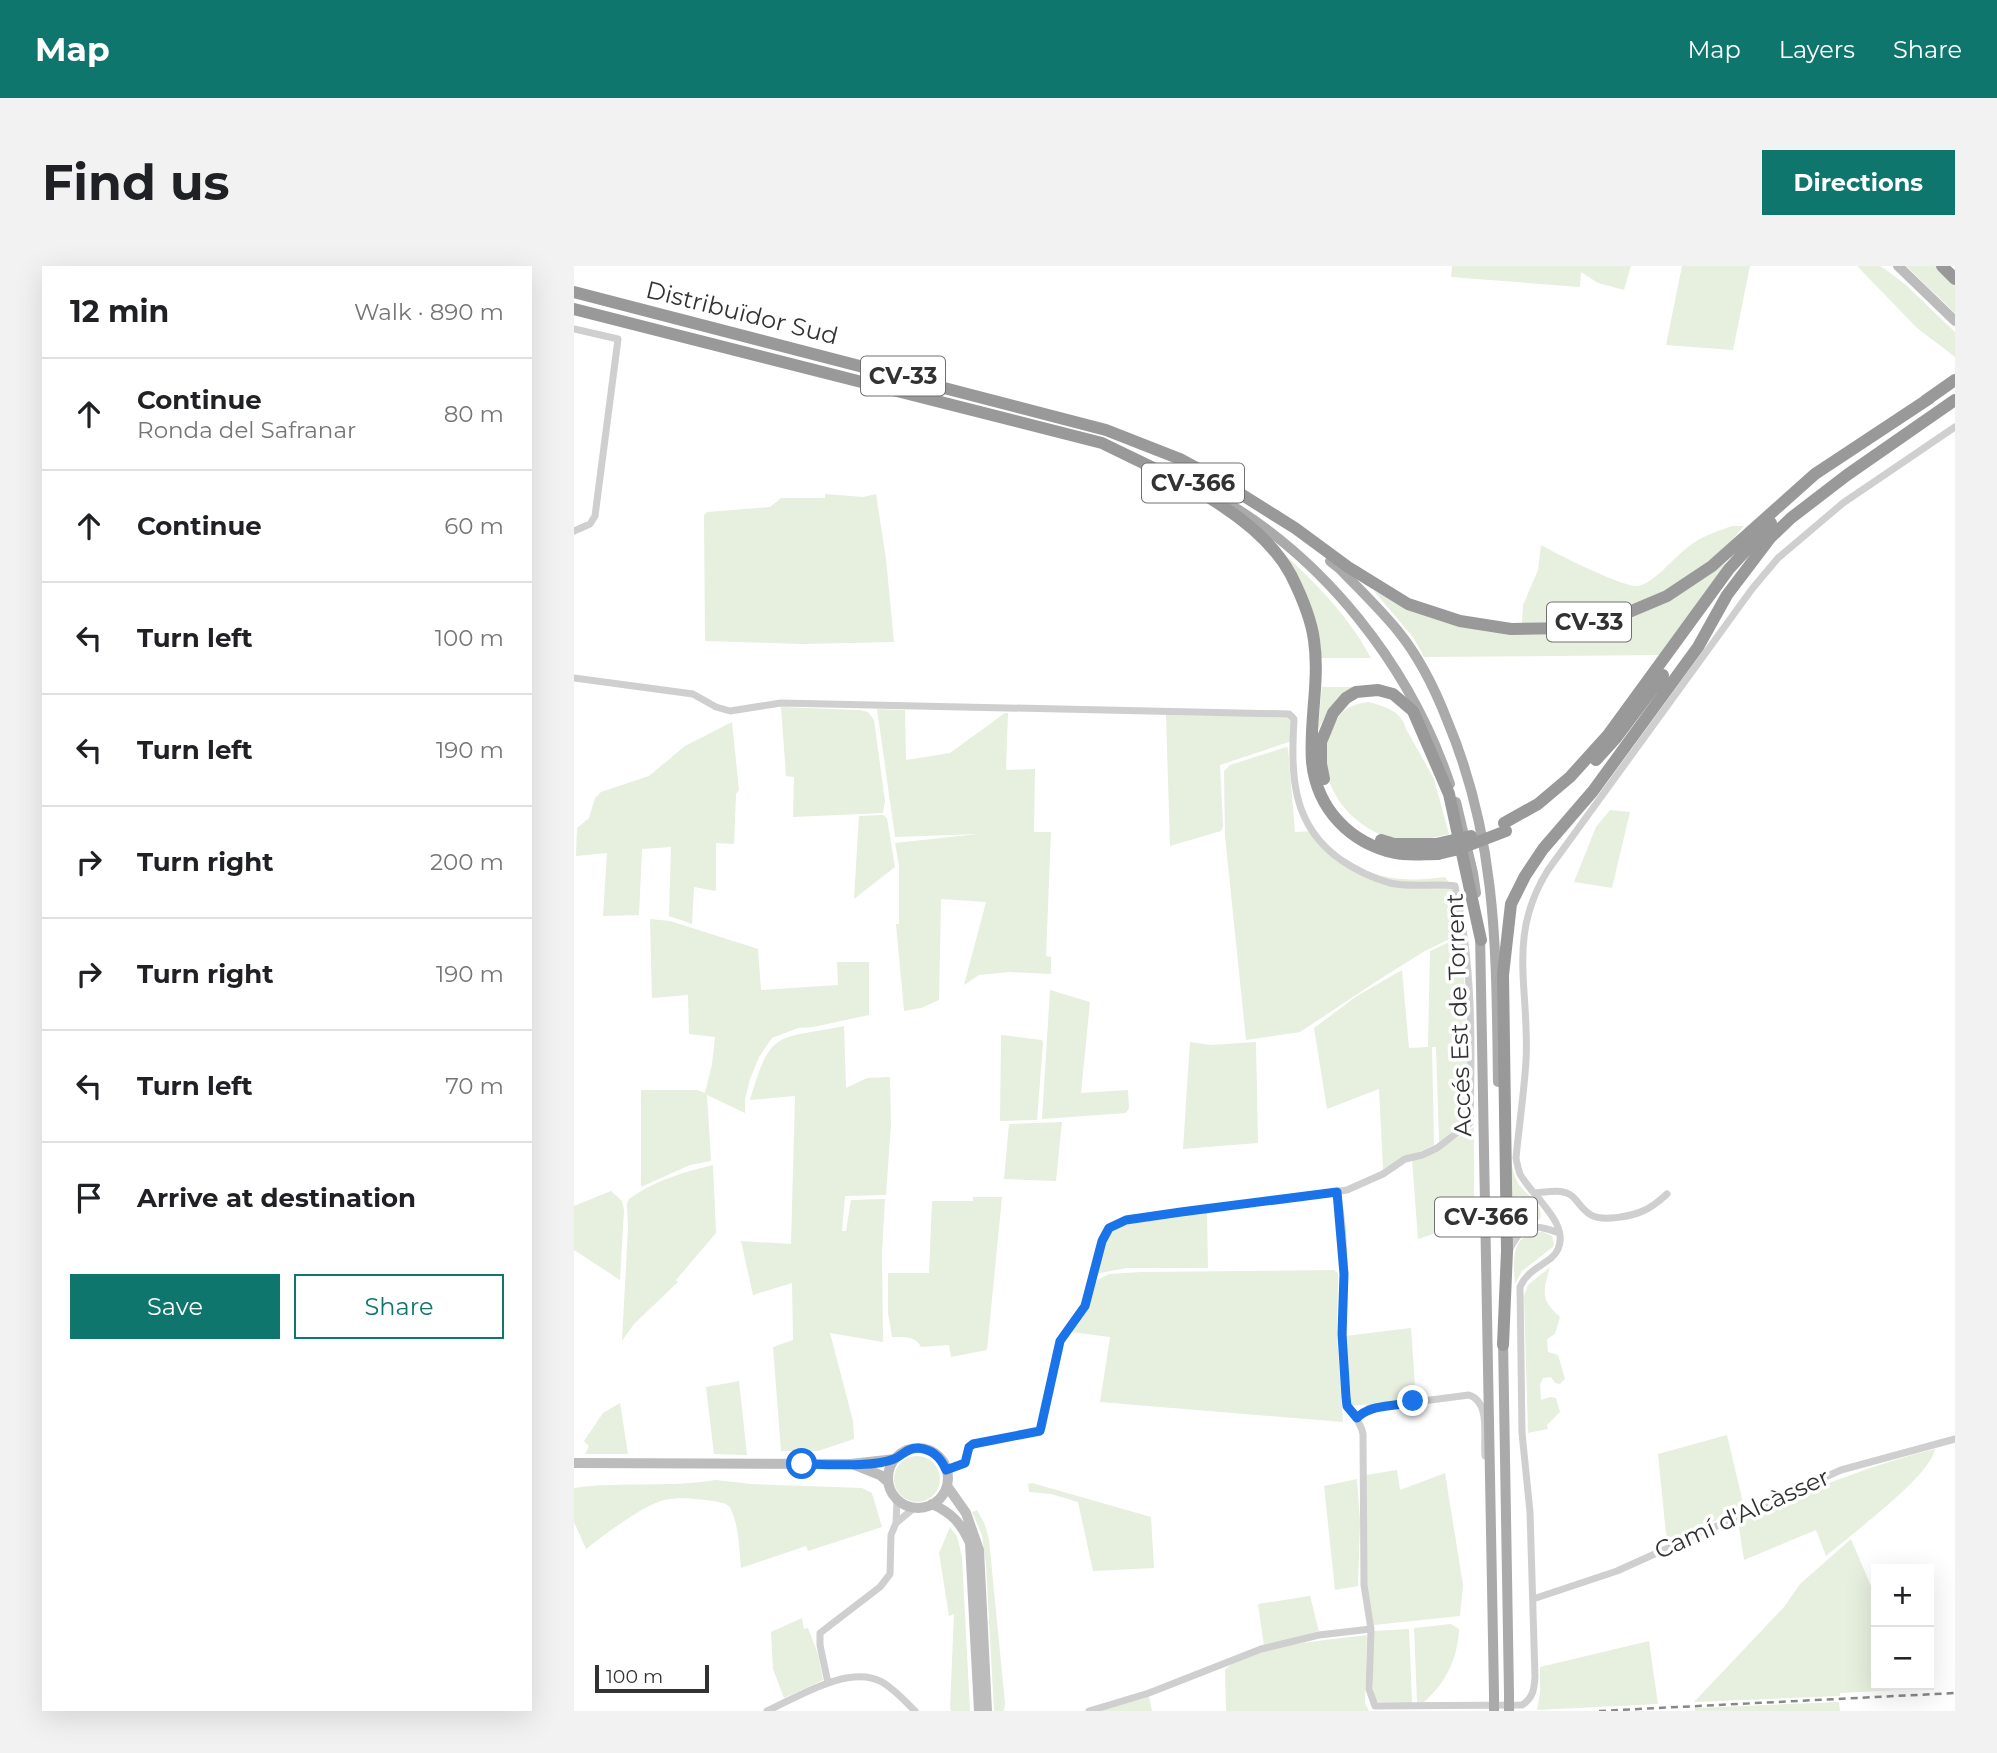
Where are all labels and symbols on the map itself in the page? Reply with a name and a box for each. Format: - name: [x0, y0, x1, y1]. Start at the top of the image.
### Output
- street label: Distribuïdor Sud: [643, 275, 841, 350]
- road number: CV-33: [861, 356, 945, 396]
- road number: CV-366: [1142, 464, 1244, 502]
- road number: CV-33: [1547, 602, 1631, 642]
- street label: Accés Est de Torrent: [1440, 893, 1477, 1137]
- road number: CV-366: [1435, 1198, 1537, 1236]
- route end: [1397, 1385, 1428, 1416]
- route start: [786, 1448, 817, 1479]
- street label: Camí d'Alcàsser: [1650, 1462, 1834, 1565]
- scale bar: [595, 1662, 709, 1694]

